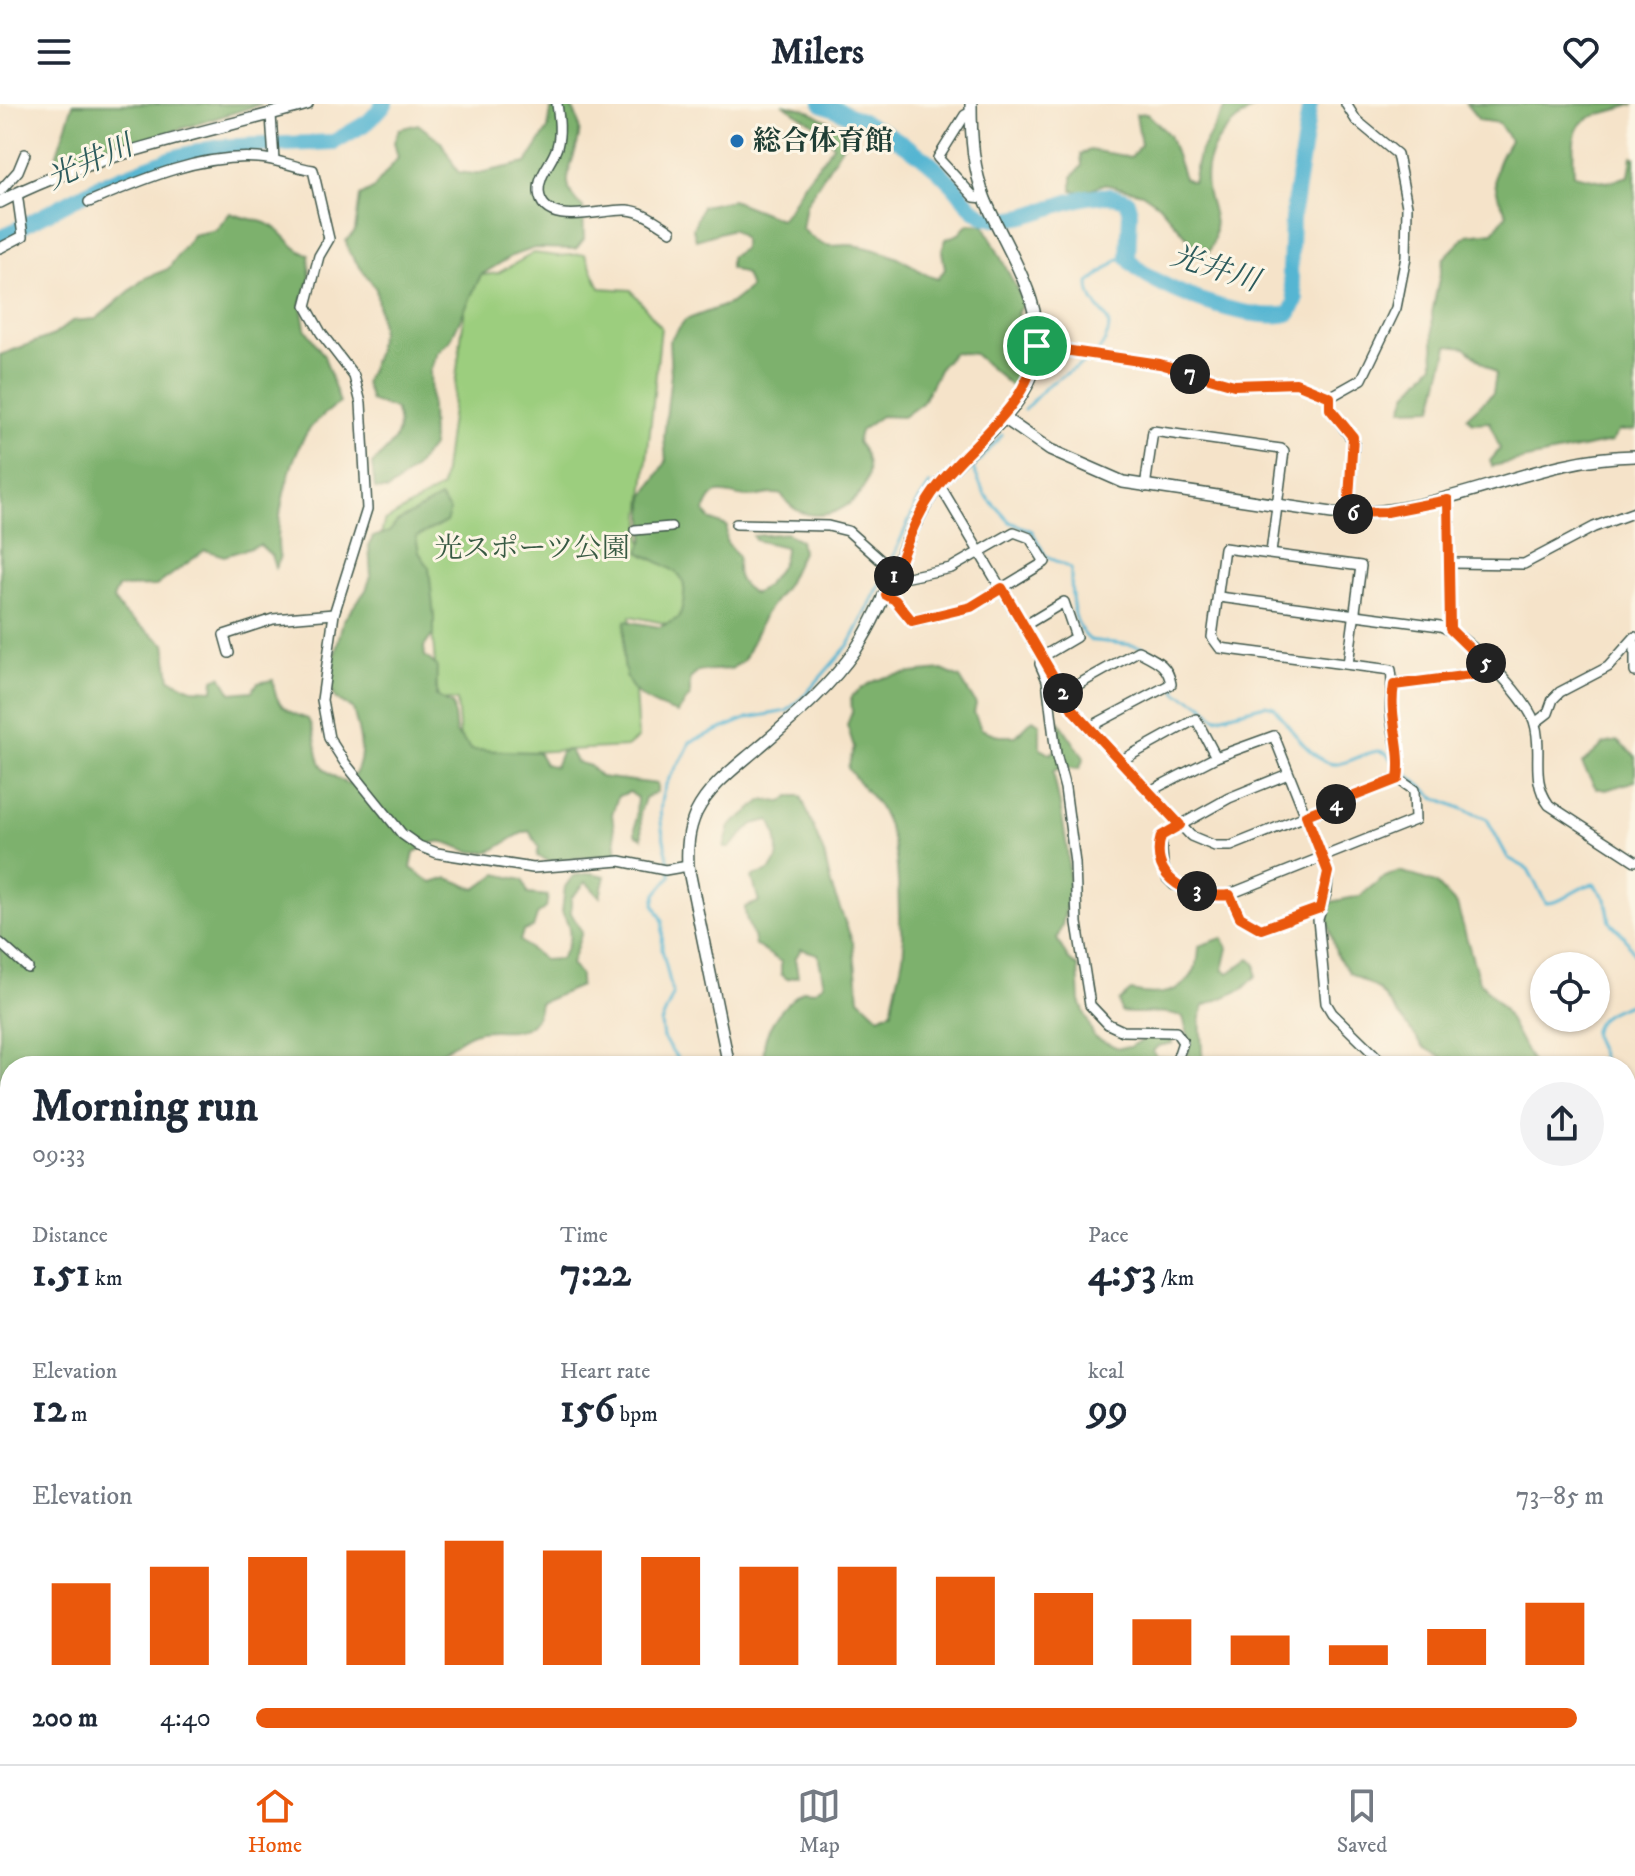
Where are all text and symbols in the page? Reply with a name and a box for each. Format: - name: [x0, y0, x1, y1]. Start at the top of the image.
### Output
- icon: menu: [32, 30, 76, 74]
- text: Milers: [771, 30, 864, 75]
- icon: heart: [1559, 30, 1603, 74]
- place label: 総合体育館: [753, 124, 893, 159]
- water label: 光井川: [41, 127, 141, 198]
- marker: 総合体育館: [728, 132, 746, 150]
- water label: 光井川: [1166, 237, 1266, 301]
- pin: [1003, 312, 1071, 380]
- icon: arrive: [1015, 324, 1059, 368]
- pin: 7: [1170, 354, 1210, 394]
- text: 7: [1184, 360, 1196, 387]
- pin: 6: [1333, 494, 1373, 534]
- text: 6: [1347, 500, 1359, 527]
- park label: 光スポーツ公園: [435, 531, 629, 566]
- pin: 1: [874, 556, 914, 596]
- text: 1: [890, 562, 898, 589]
- pin: 5: [1466, 643, 1506, 683]
- text: 5: [1481, 649, 1491, 676]
- pin: 2: [1043, 673, 1083, 713]
- text: 2: [1058, 679, 1068, 706]
- pin: 4: [1316, 784, 1356, 824]
- text: 4: [1330, 790, 1342, 817]
- pin: 3: [1177, 871, 1217, 911]
- text: 3: [1193, 877, 1201, 904]
- map controls: [1530, 952, 1610, 1032]
- button: locate: [1530, 952, 1610, 1032]
- text: Morning run: [32, 1080, 258, 1135]
- button: share: [1520, 1082, 1604, 1166]
- text: 09:33: [32, 1138, 85, 1171]
- text: Distance: [32, 1222, 108, 1249]
- text: Time: [560, 1222, 608, 1249]
- text: Pace: [1088, 1222, 1129, 1249]
- text: 1.51: [32, 1249, 90, 1299]
- text: 7:22: [560, 1249, 631, 1299]
- text: 4:53: [1088, 1249, 1156, 1299]
- text: km: [90, 1265, 122, 1292]
- text: /km: [1156, 1265, 1194, 1292]
- text: Elevation: [32, 1358, 117, 1385]
- text: Heart rate: [560, 1358, 650, 1385]
- text: kcal: [1088, 1358, 1124, 1385]
- text: 12: [32, 1385, 66, 1435]
- text: 156: [560, 1385, 615, 1435]
- text: 99: [1088, 1385, 1128, 1435]
- text: m: [66, 1401, 88, 1428]
- text: bpm: [615, 1401, 658, 1428]
- text: Elevation: [32, 1480, 133, 1513]
- text: 73–85 m: [1516, 1480, 1604, 1513]
- text: 200 m: [32, 1702, 98, 1735]
- text: 4:40: [160, 1702, 211, 1735]
- tab: Home: [248, 1784, 302, 1859]
- tab: Map: [797, 1784, 841, 1859]
- tab: Saved: [1337, 1784, 1387, 1859]

